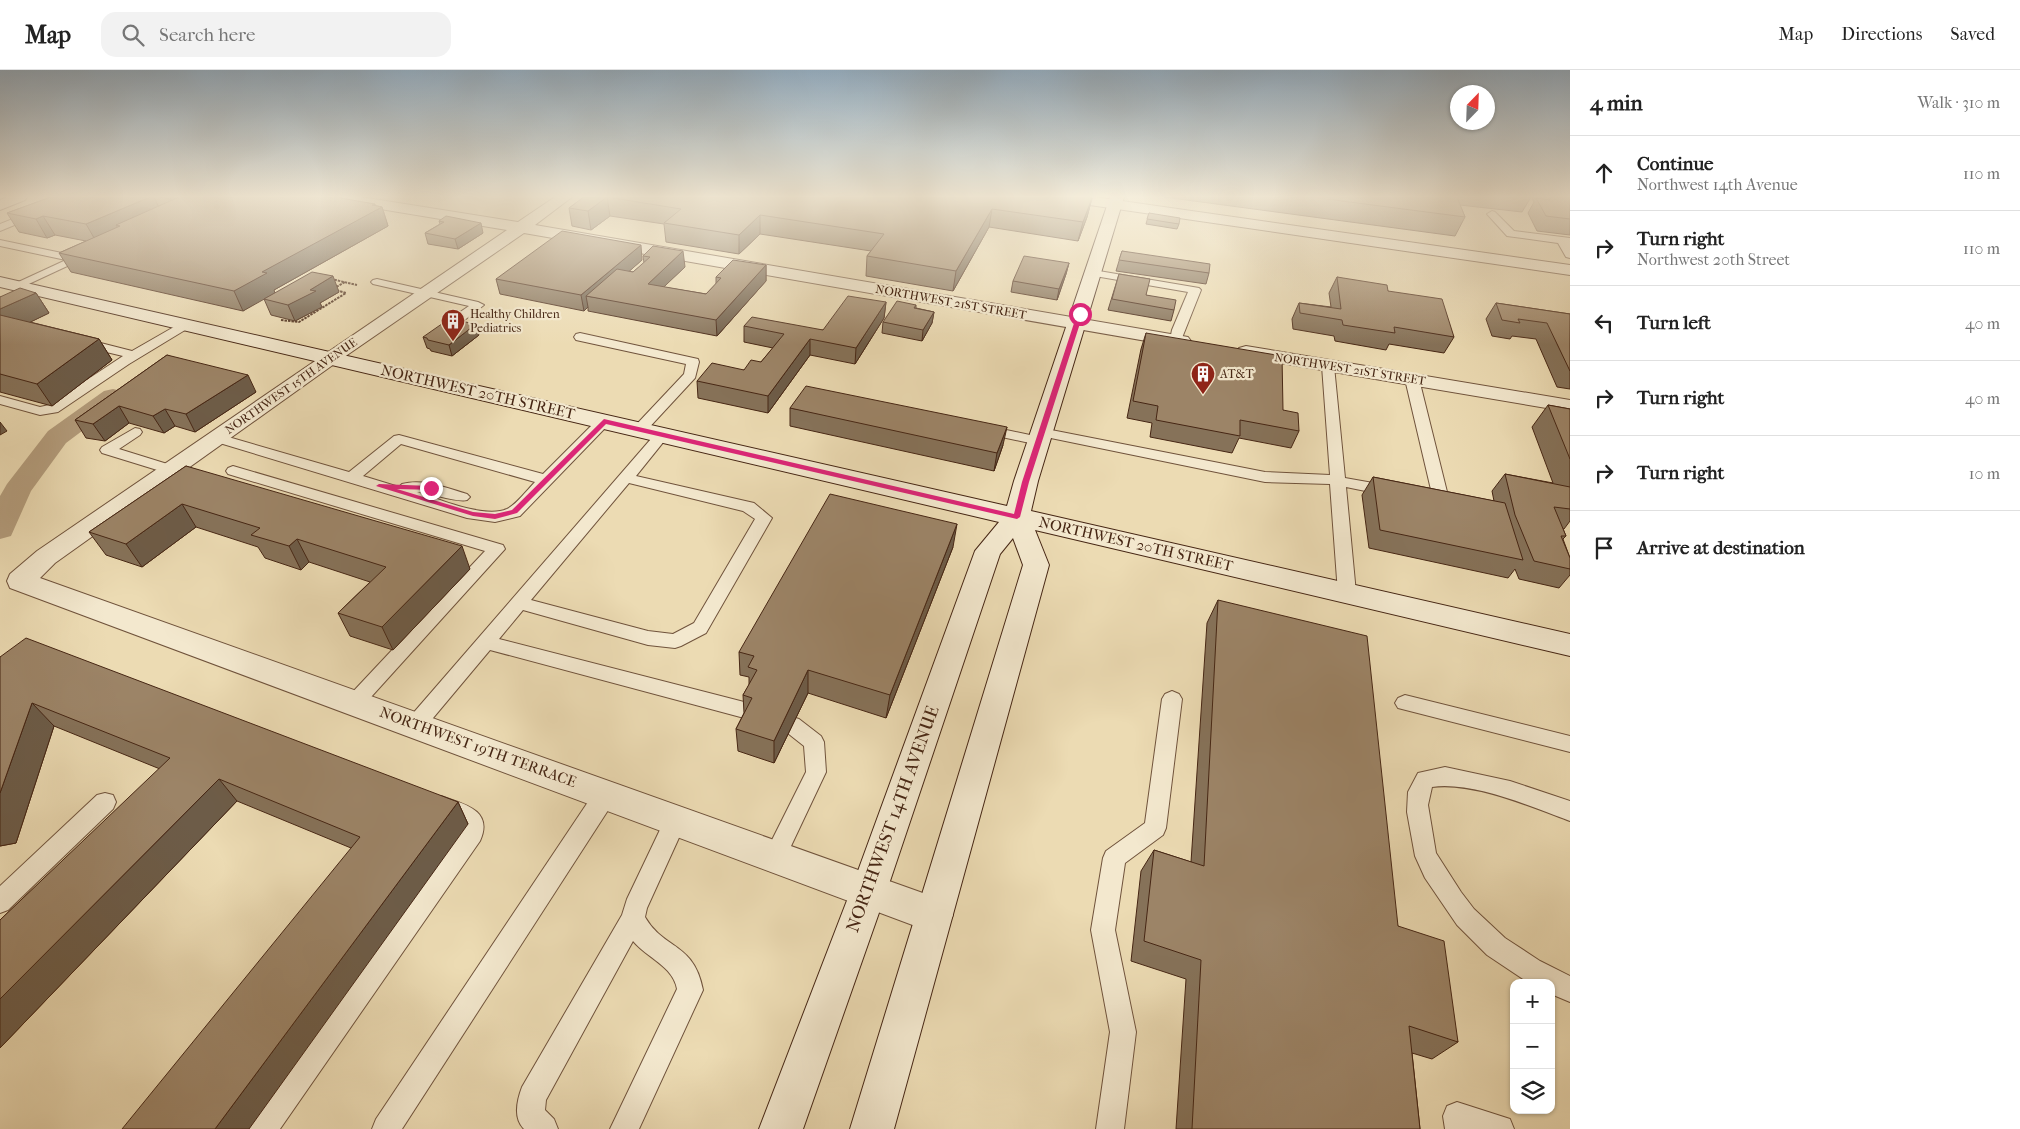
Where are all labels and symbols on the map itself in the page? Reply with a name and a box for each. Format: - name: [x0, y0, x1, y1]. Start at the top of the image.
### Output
- north arrow: [1450, 85, 1495, 130]
- street label: NORTHWEST 21ST STREET: [874, 282, 1029, 322]
- route start: [1069, 303, 1092, 326]
- place label: Healthy Children Pediatrics: [470, 307, 560, 335]
- building icon: Healthy Children Pediatrics: [440, 308, 466, 342]
- street label: NORTHWEST 15TH AVENUE: [222, 335, 360, 437]
- street label: NORTHWEST 21ST STREET: [1273, 350, 1428, 388]
- street label: NORTHWEST 20TH STREET: [379, 361, 578, 423]
- building icon: AT&T: [1190, 361, 1216, 395]
- place label: AT&T: [1219, 367, 1254, 381]
- route end: [420, 477, 443, 500]
- street label: NORTHWEST 20TH STREET: [1037, 513, 1236, 575]
- street label: NORTHWEST 19TH TERRACE: [377, 703, 579, 791]
- street label: NORTHWEST 14TH AVENUE: [842, 703, 944, 935]

